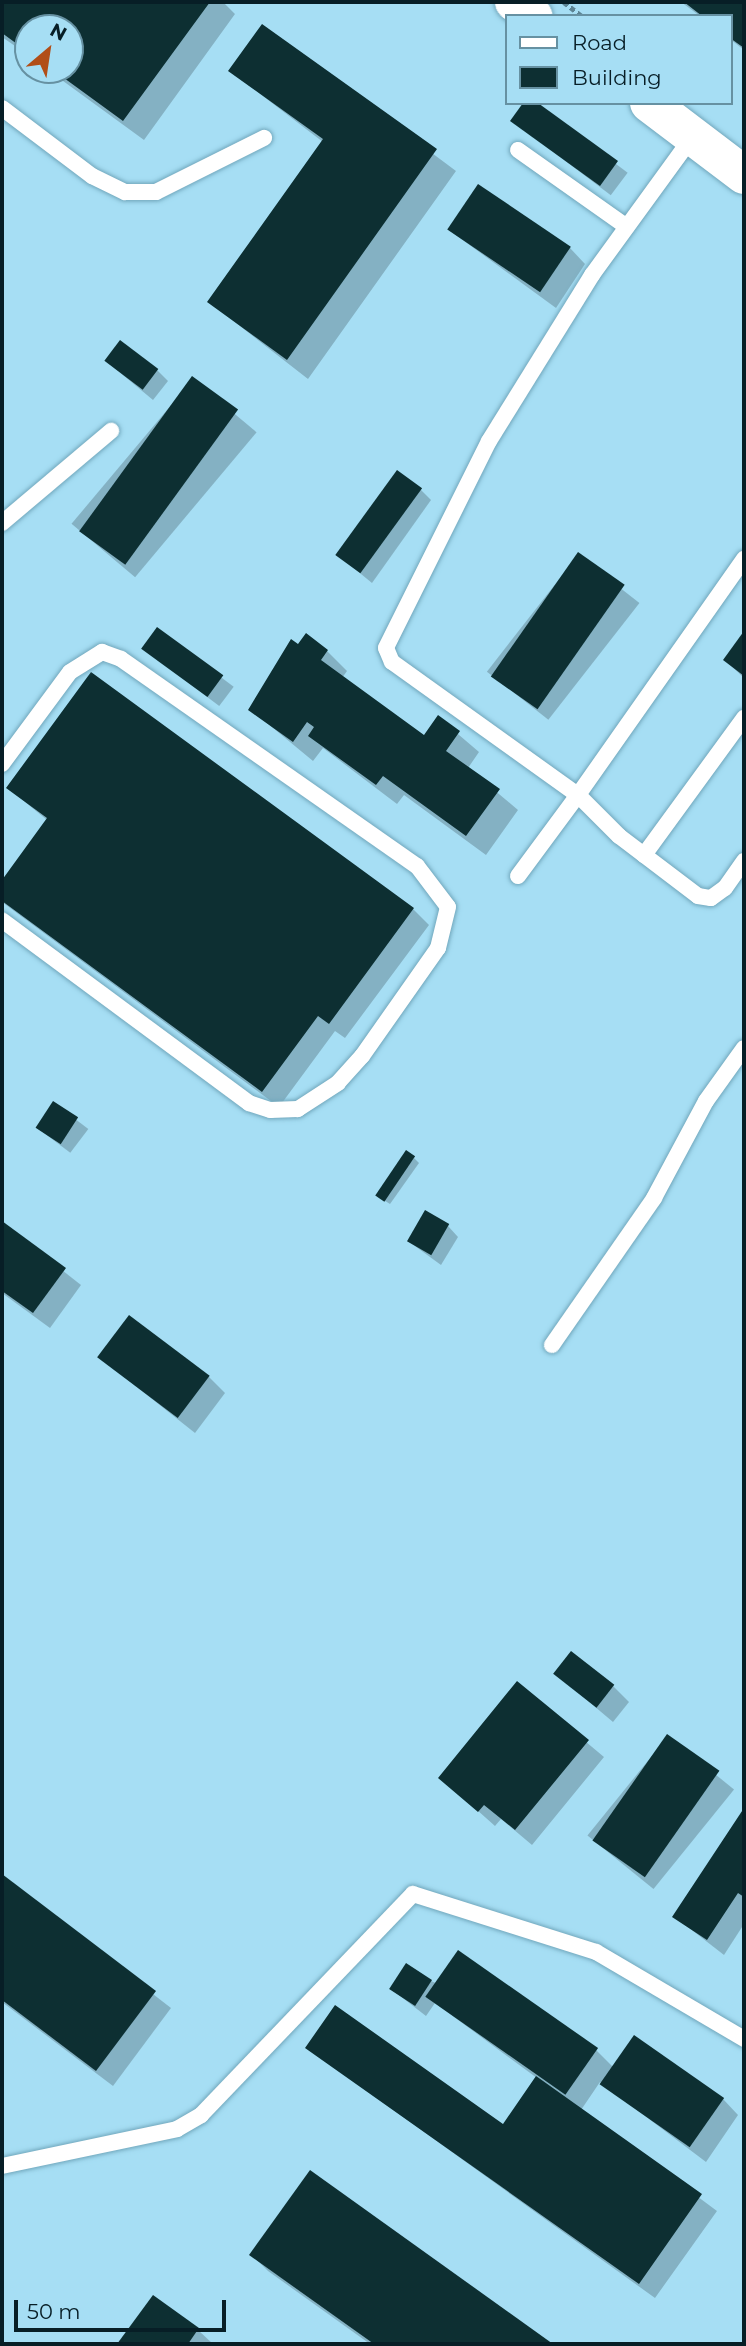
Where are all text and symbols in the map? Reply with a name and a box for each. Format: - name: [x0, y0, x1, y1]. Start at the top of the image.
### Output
- north arrow: [14, 14, 84, 84]
- legend: [504, 14, 732, 105]
- text: N: [46, 18, 71, 46]
- text: Road: [572, 30, 627, 55]
- text: Building: [572, 65, 662, 90]
- scale bar: [18, 2286, 229, 2330]
- text: 50 m: [27, 2299, 81, 2324]

